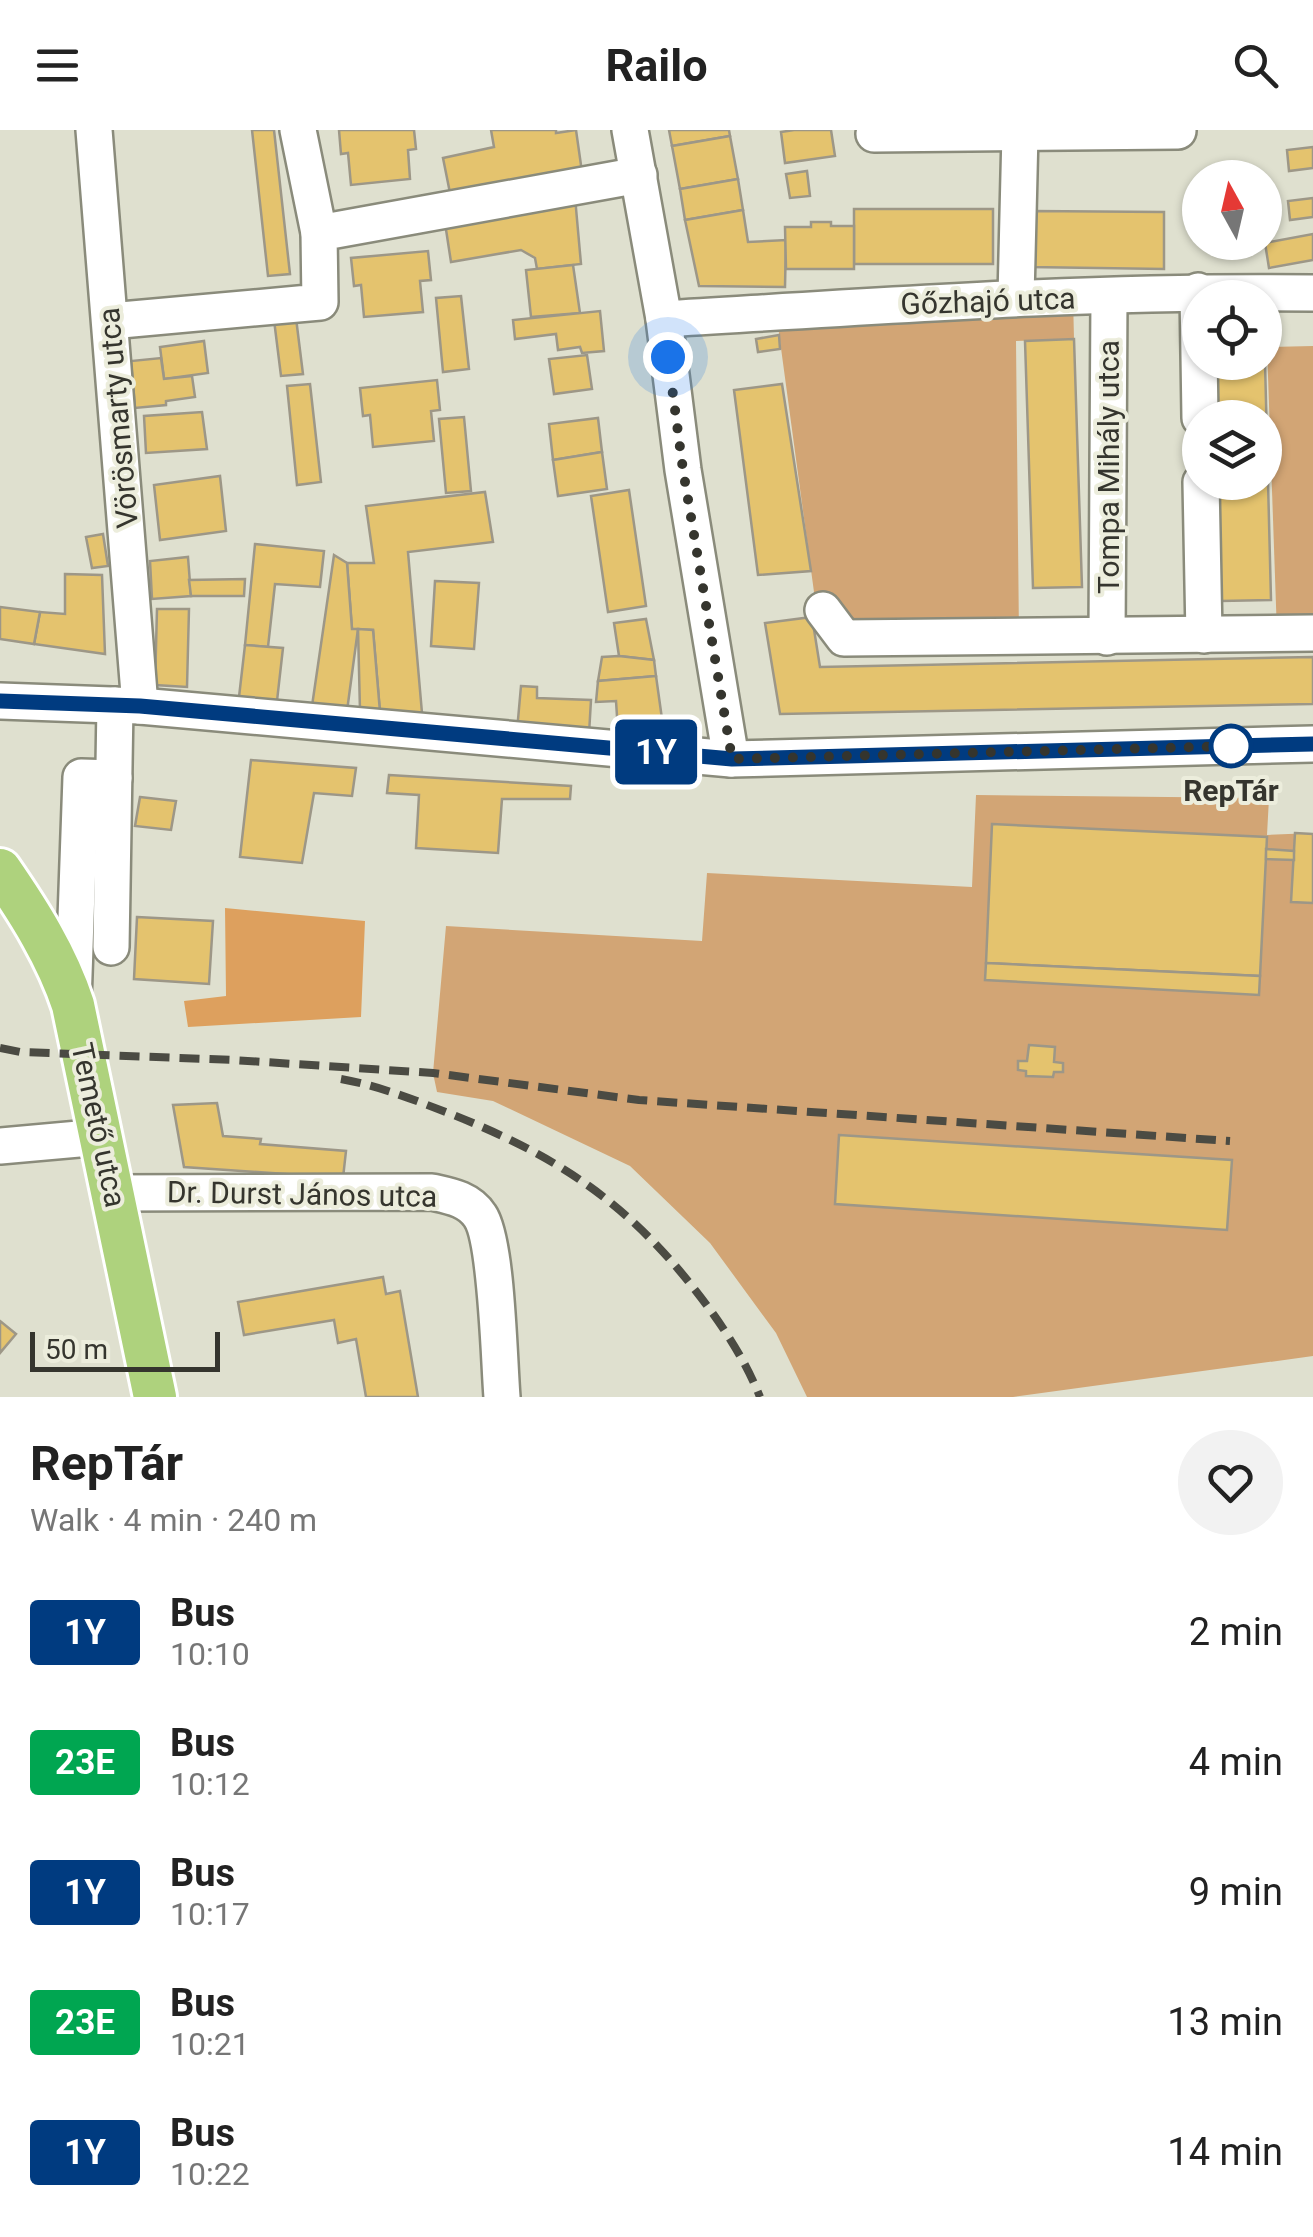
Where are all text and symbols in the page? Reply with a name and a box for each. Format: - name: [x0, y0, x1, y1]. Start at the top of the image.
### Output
- icon: menu: [30, 38, 85, 93]
- icon: search: [1228, 38, 1283, 93]
- text: Railo: [605, 39, 708, 92]
- north arrow: [1182, 160, 1282, 260]
- map controls: [1182, 160, 1282, 500]
- street label: Gőzhajó utca: [900, 280, 1076, 322]
- button: locate: [1182, 280, 1282, 380]
- street label: Vörösmarty utca: [91, 306, 145, 530]
- your location: [643, 332, 693, 382]
- street label: Tompa Mihály utca: [1091, 340, 1126, 594]
- button: layers: [1182, 400, 1282, 500]
- line badge: 1Y: [611, 720, 701, 784]
- marker: RepTár: [1210, 725, 1252, 767]
- text: 1Y: [635, 732, 677, 773]
- place label: RepTár: [1183, 773, 1279, 808]
- street label: Temető utca: [65, 1040, 133, 1210]
- street label: Dr. Durst János utca: [167, 1174, 437, 1214]
- scale bar: [30, 1327, 220, 1372]
- text: 50 m: [45, 1333, 108, 1366]
- button: heart: [1178, 1430, 1283, 1535]
- text: RepTár: [30, 1435, 183, 1492]
- text: Walk · 4 min · 240 m: [30, 1501, 317, 1539]
- text: Bus: [170, 1591, 235, 1635]
- text: 2 min: [1189, 1610, 1283, 1654]
- text: 1Y: [64, 1612, 106, 1653]
- text: 10:10: [170, 1635, 250, 1673]
- text: Bus: [170, 1721, 235, 1765]
- text: 4 min: [1189, 1740, 1283, 1784]
- text: 23E: [55, 1742, 115, 1783]
- text: 10:12: [170, 1765, 250, 1803]
- text: Bus: [170, 1851, 235, 1895]
- text: 9 min: [1189, 1870, 1283, 1914]
- text: 1Y: [64, 1872, 106, 1913]
- text: 10:17: [170, 1895, 250, 1933]
- text: Bus: [170, 1981, 235, 2025]
- text: 13 min: [1167, 2000, 1283, 2044]
- text: 23E: [55, 2002, 115, 2043]
- text: 10:21: [170, 2025, 250, 2063]
- text: Bus: [170, 2111, 235, 2155]
- text: 14 min: [1167, 2130, 1283, 2174]
- text: 1Y: [64, 2132, 106, 2173]
- text: 10:22: [170, 2155, 250, 2193]

